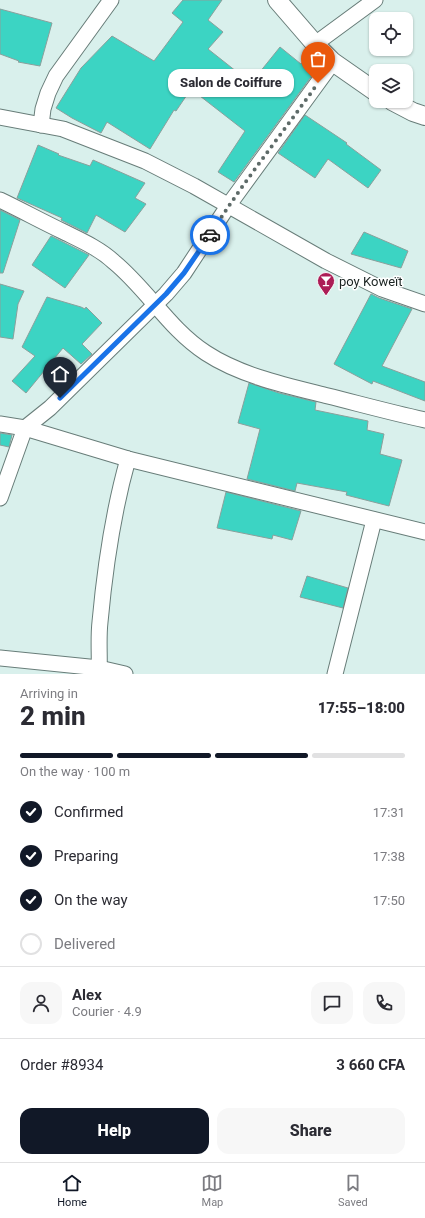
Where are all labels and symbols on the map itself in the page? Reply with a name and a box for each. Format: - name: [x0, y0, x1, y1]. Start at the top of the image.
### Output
- pin: [301, 42, 335, 83]
- callout: Salon de Coiffure: [168, 69, 294, 97]
- courier: [190, 215, 230, 255]
- bar icon: poy Koweït: [316, 271, 336, 296]
- place label: poy Koweït: [339, 274, 403, 289]
- pin: [43, 357, 77, 398]

